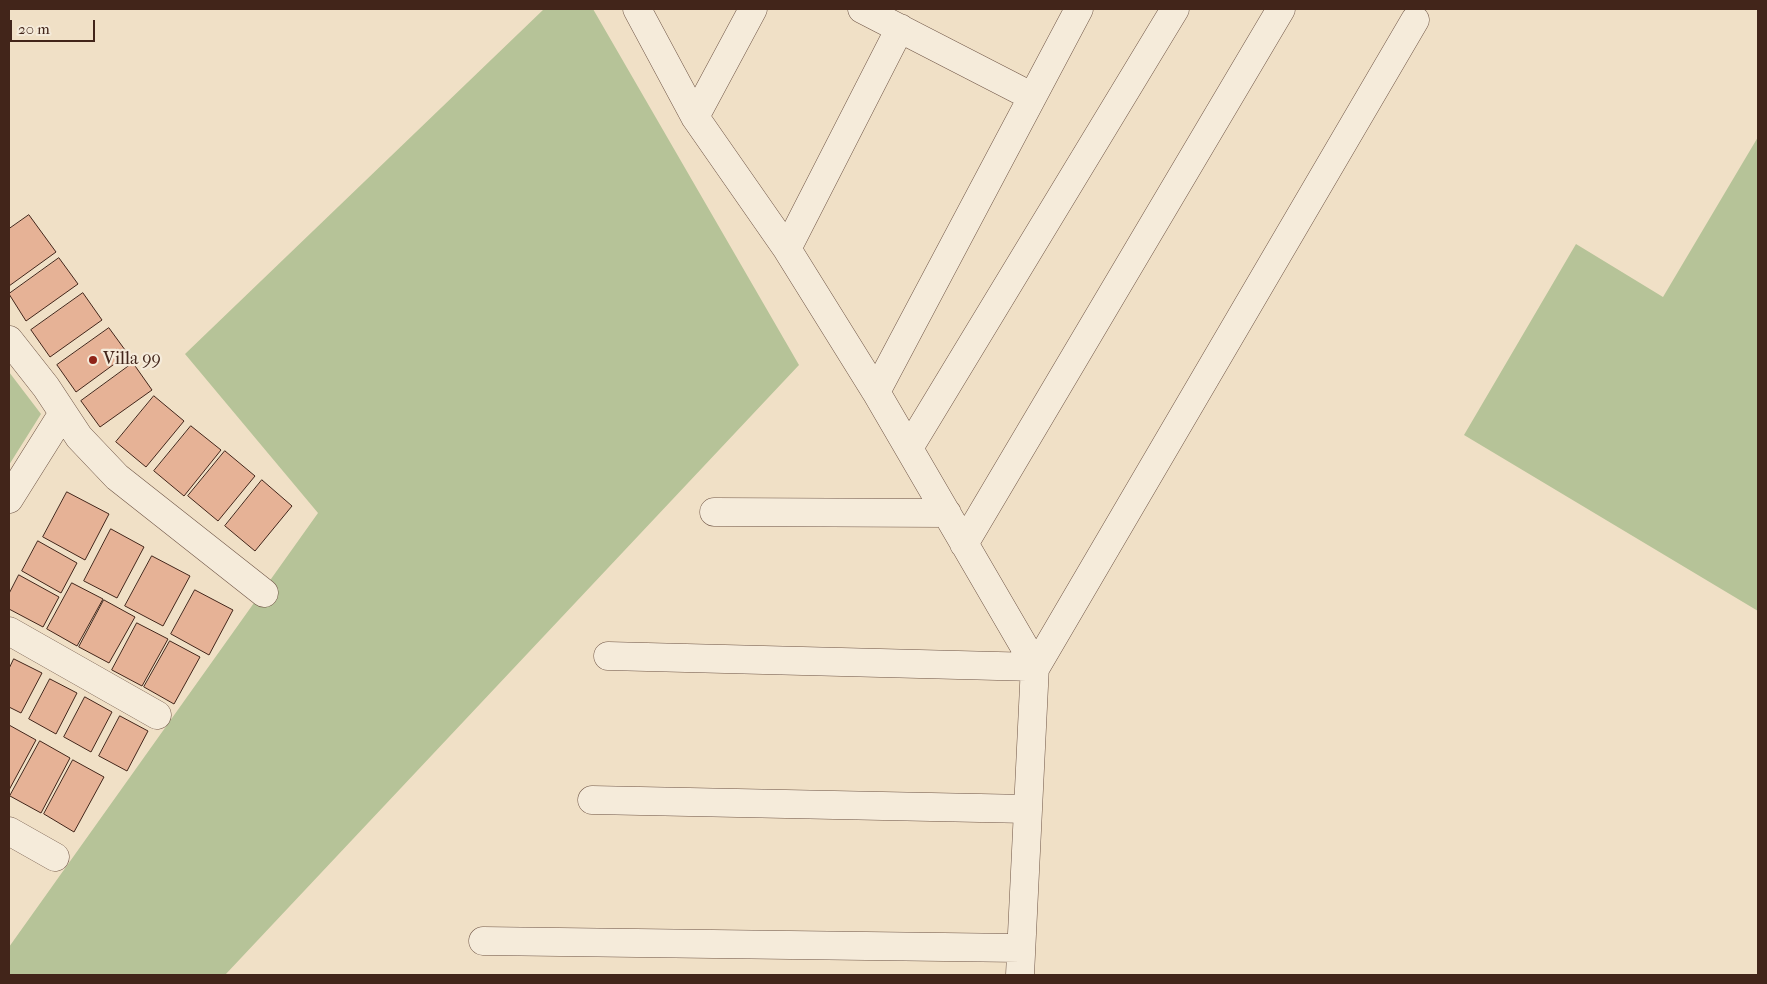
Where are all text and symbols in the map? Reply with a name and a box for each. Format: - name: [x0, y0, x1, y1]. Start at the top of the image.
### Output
- scale bar: [12, 10, 98, 42]
- text: 20 m: [18, 20, 50, 38]
- place label: Villa 99: [103, 349, 161, 371]
- marker: Villa 99: [87, 354, 99, 366]

